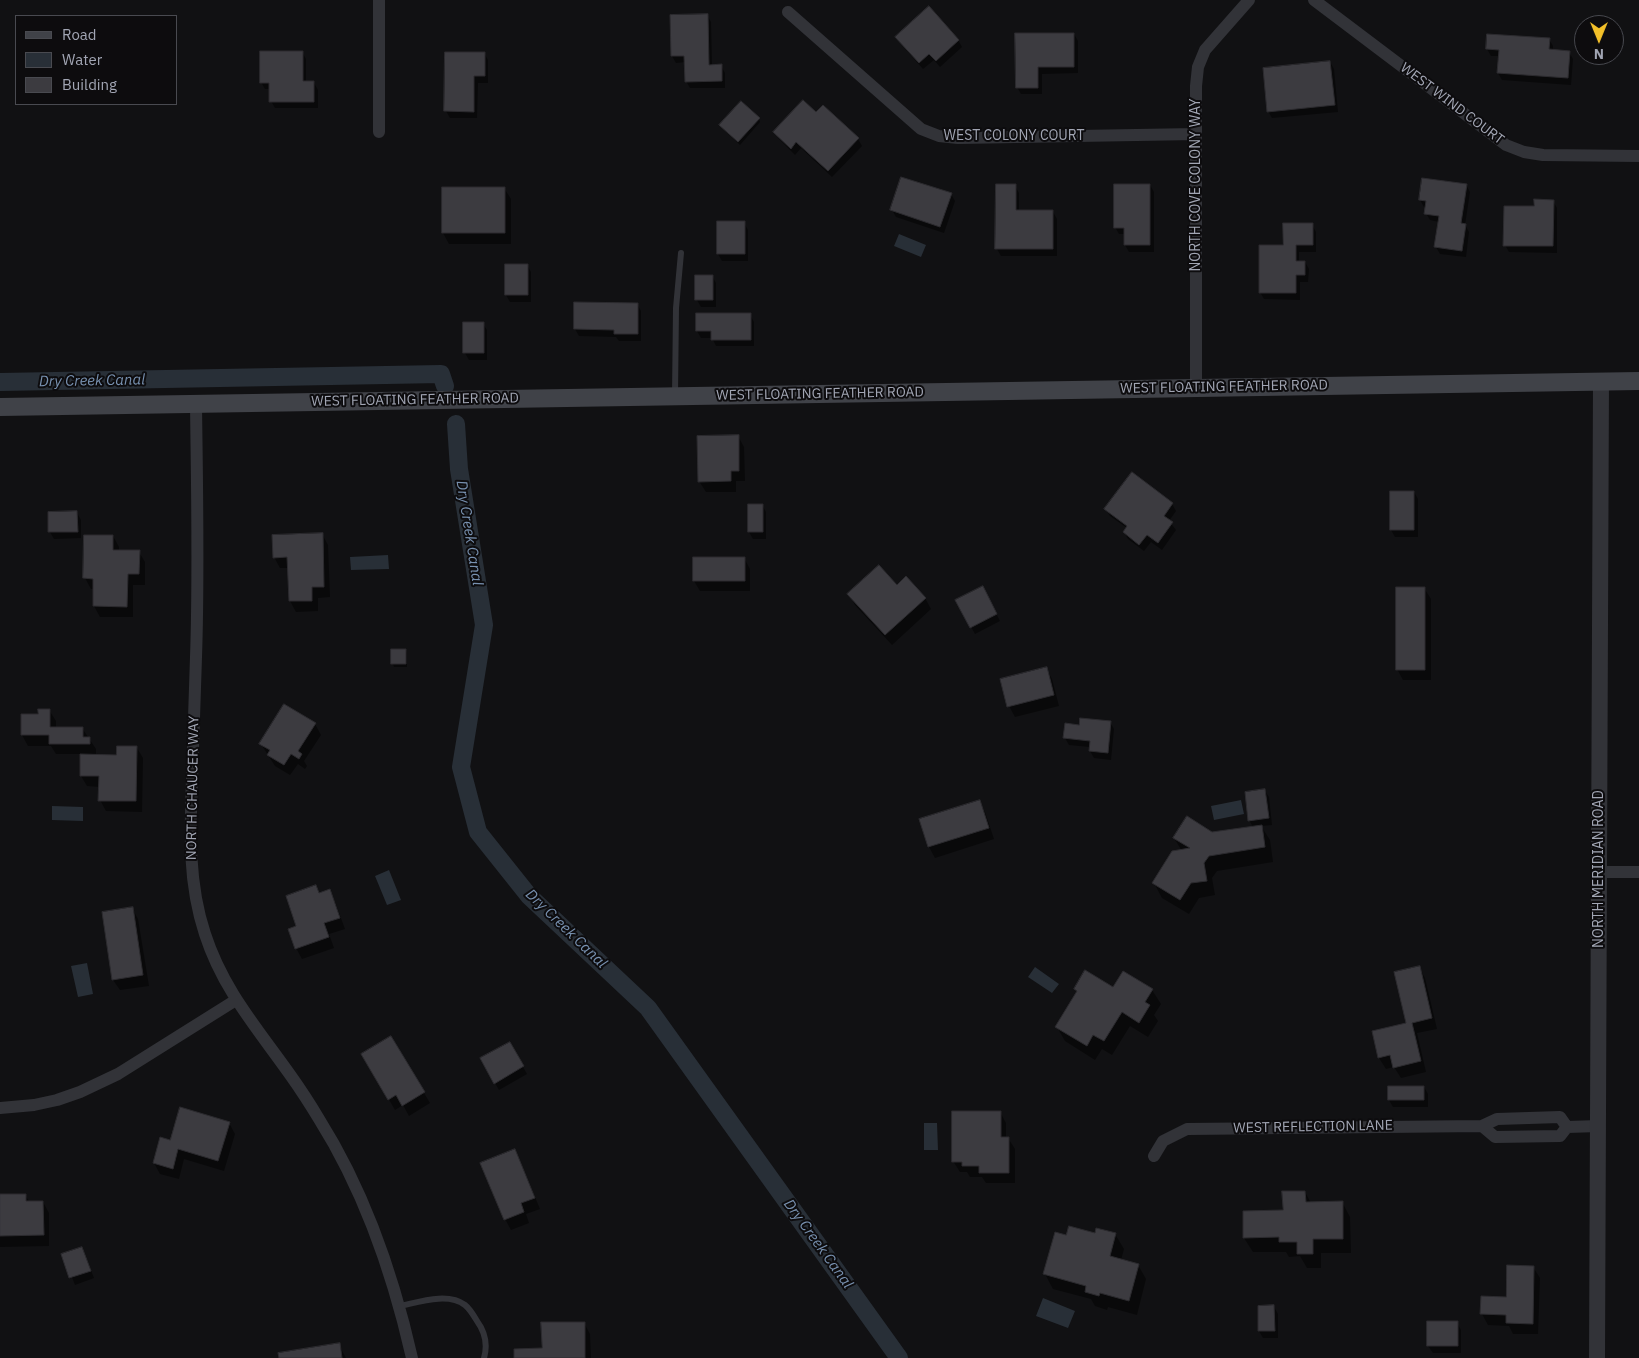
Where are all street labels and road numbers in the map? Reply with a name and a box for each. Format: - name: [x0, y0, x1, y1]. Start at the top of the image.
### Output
- street label: WEST WIND COURT: [1397, 60, 1507, 148]
- street label: NORTH COVE COLONY WAY: [1188, 98, 1204, 272]
- street label: WEST COLONY COURT: [944, 128, 1084, 144]
- street label: WEST FLOATING FEATHER ROAD: [1120, 377, 1328, 397]
- street label: WEST FLOATING FEATHER ROAD: [716, 384, 924, 404]
- street label: WEST FLOATING FEATHER ROAD: [311, 390, 519, 410]
- street label: NORTH CHAUCER WAY: [183, 716, 203, 860]
- street label: NORTH MERIDIAN ROAD: [1591, 790, 1607, 948]
- street label: WEST REFLECTION LANE: [1233, 1117, 1393, 1137]

